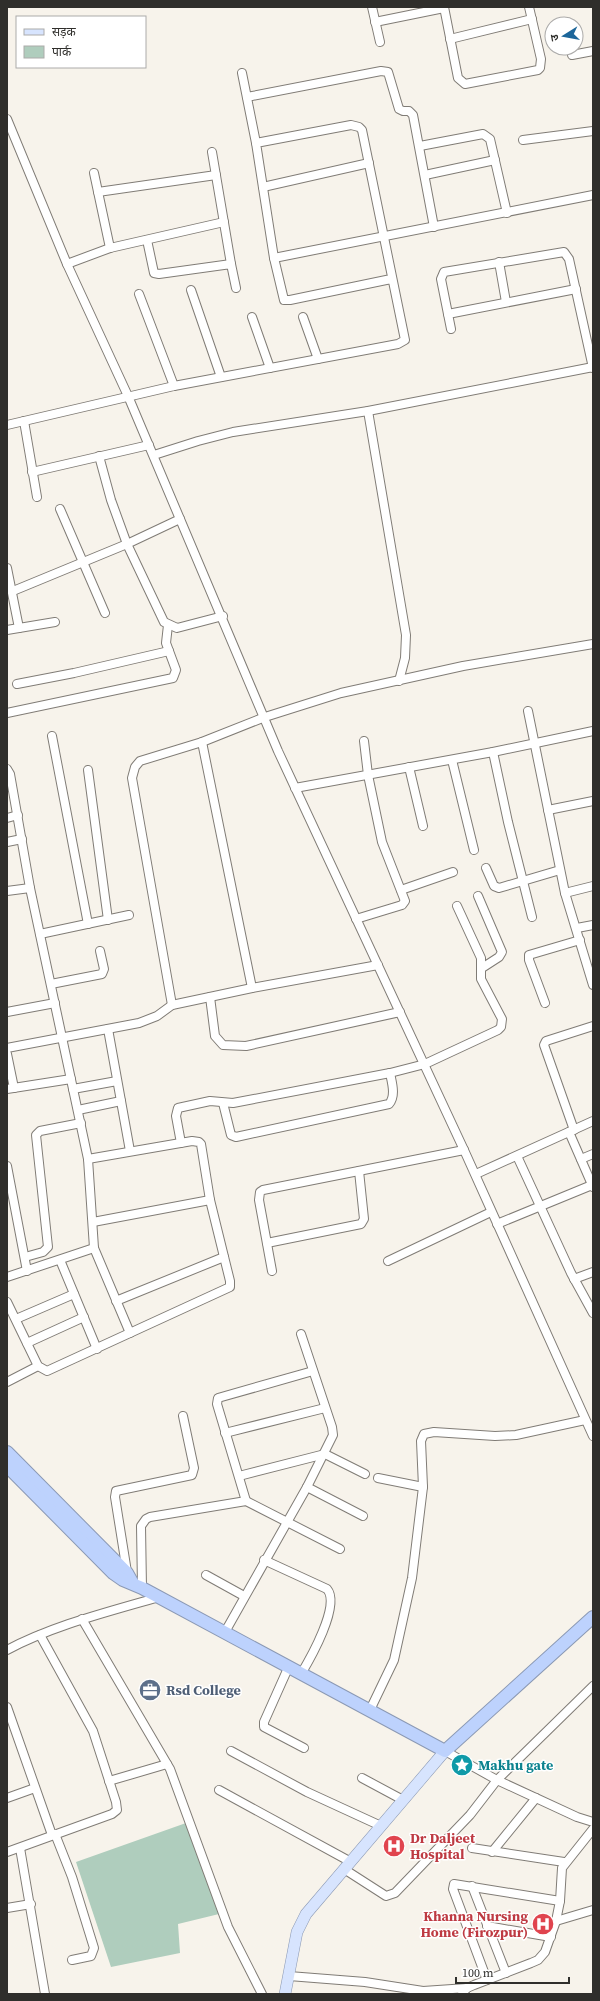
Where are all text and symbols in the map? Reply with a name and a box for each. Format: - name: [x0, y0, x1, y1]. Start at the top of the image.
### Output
- legend: [16, 16, 146, 68]
- north arrow: [544, 16, 584, 56]
- text: सड़क: [52, 24, 77, 40]
- text: उ: [547, 33, 563, 42]
- text: पार्क: [52, 44, 72, 60]
- office icon: Rsd College: [137, 1677, 163, 1703]
- place label: Rsd College: [166, 1680, 241, 1700]
- place icon: Makhu gate: [449, 1752, 475, 1778]
- place label: Makhu gate: [478, 1755, 553, 1775]
- place label: Dr Daljeet Hospital: [410, 1828, 476, 1864]
- hospital icon: Dr Daljeet Hospital: [381, 1833, 407, 1859]
- place label: Khanna Nursing Home (Firozpur): [420, 1906, 528, 1942]
- hospital icon: Khanna Nursing Home (Firozpur): [530, 1911, 556, 1937]
- scale bar: [456, 1959, 569, 1985]
- text: 100 m: [462, 1965, 494, 1981]

